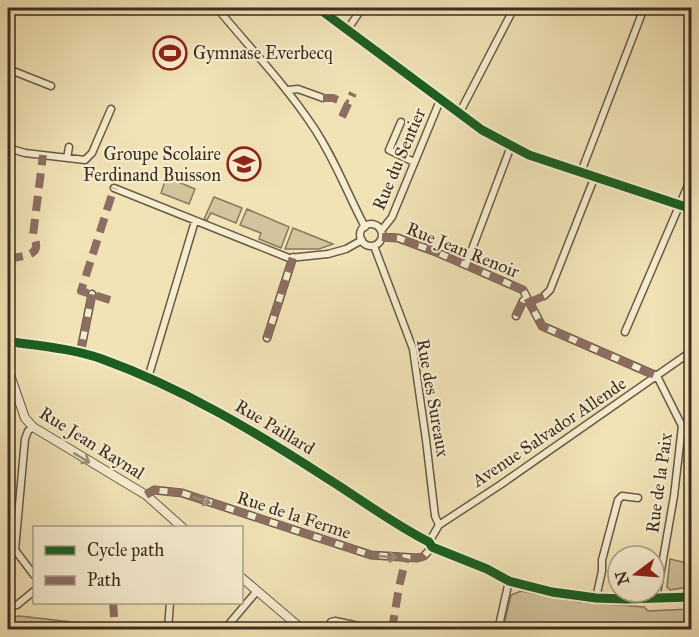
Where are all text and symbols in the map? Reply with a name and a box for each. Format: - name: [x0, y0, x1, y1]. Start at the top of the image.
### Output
- sports icon: Gymnase Everbecq: [152, 35, 188, 71]
- place label: Gymnase Everbecq: [193, 42, 333, 65]
- street label: Rue du Sentier: [368, 104, 431, 213]
- place label: Groupe Scolaire Ferdinand Buisson: [83, 143, 221, 186]
- school or university icon: Groupe Scolaire Ferdinand Buisson: [226, 146, 262, 182]
- street label: Rue Jean Renoir: [403, 217, 523, 284]
- street label: Rue des Sureaux: [412, 337, 454, 459]
- street label: Avenue Salvador Allende: [467, 372, 630, 492]
- street label: Rue Paillard: [231, 395, 319, 459]
- street label: Rue Jean Raynal: [35, 402, 149, 485]
- street label: Rue de la Paix: [641, 432, 677, 534]
- one-way arrow: [73, 452, 90, 464]
- street label: Rue de la Ferme: [234, 486, 354, 544]
- one-way arrow: [192, 496, 211, 507]
- legend: [33, 526, 243, 604]
- text: Cycle path: [87, 539, 164, 561]
- north arrow: [606, 544, 666, 604]
- one-way arrow: [378, 552, 398, 563]
- text: N: [611, 568, 633, 587]
- text: Path: [87, 569, 121, 591]

